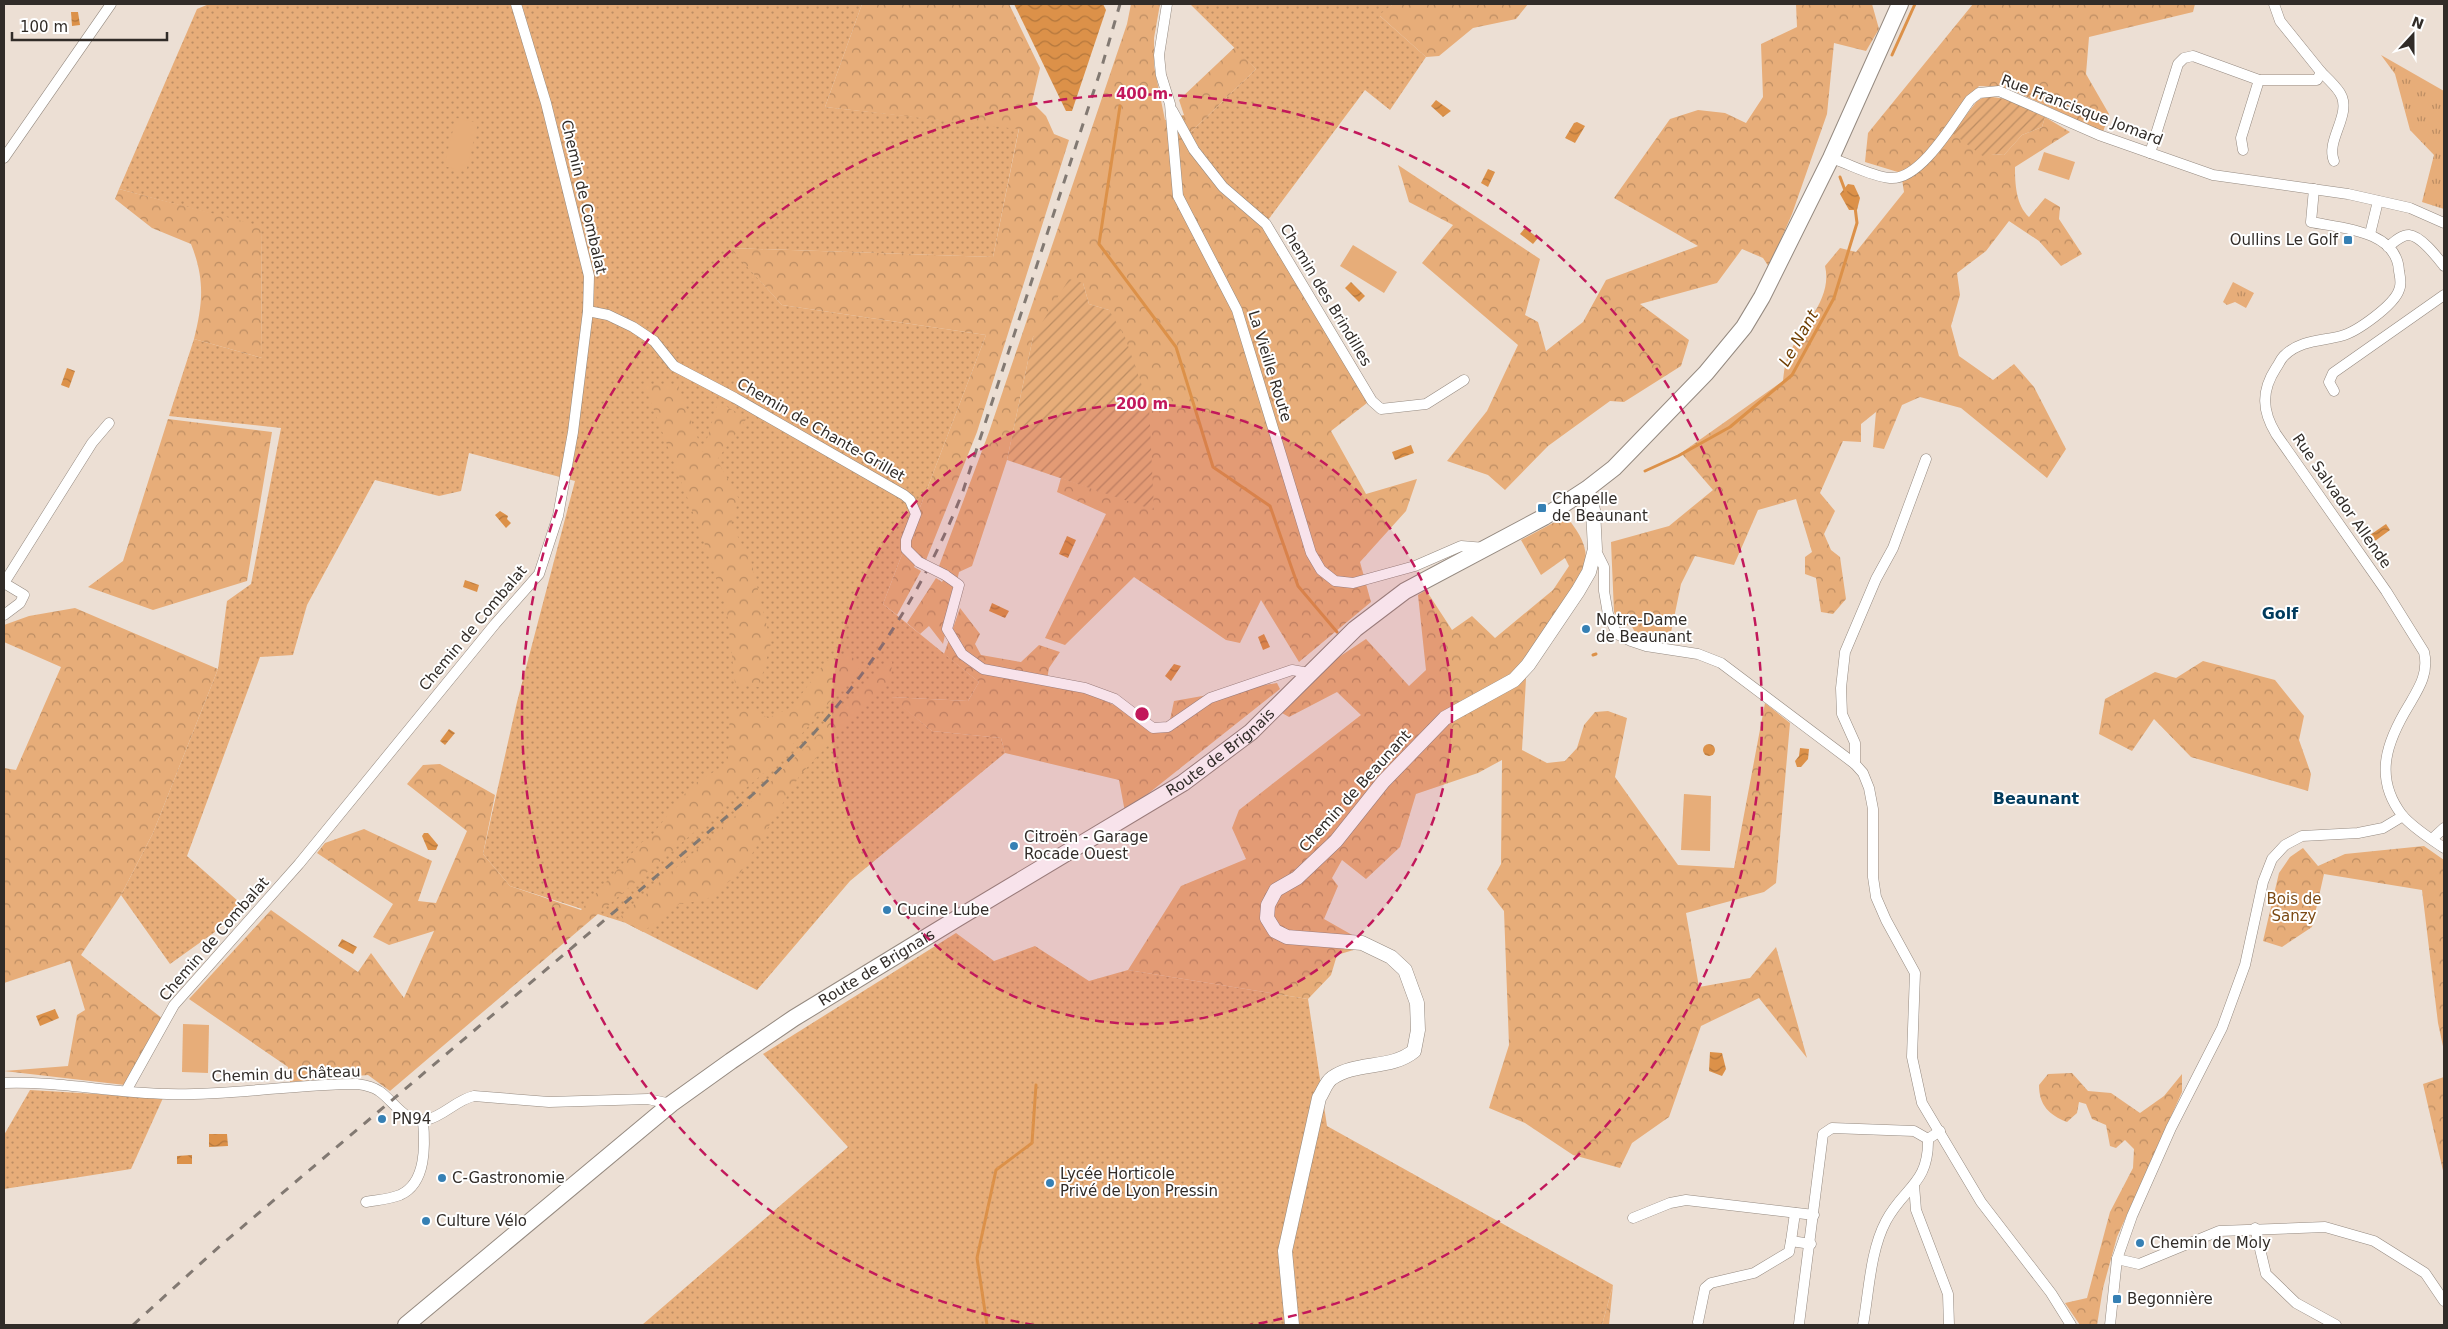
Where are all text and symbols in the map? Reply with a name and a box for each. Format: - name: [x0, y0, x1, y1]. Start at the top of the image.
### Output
- scale bar: [12, 10, 168, 42]
- north arrow: [2388, 10, 2438, 60]
- text: N: [2409, 13, 2426, 32]
- text: 100 m: [20, 18, 68, 36]
- street label: Rue Francisque Jomard: [1999, 71, 2165, 149]
- text: 400 m: [1116, 85, 1168, 103]
- street label: Chemin de Combalat: [557, 118, 611, 276]
- street label: Chemin des Brindilles: [1276, 221, 1376, 370]
- place label: Oullins Le Golf: [2230, 231, 2339, 249]
- marker: Oullins Le Golf: [2342, 234, 2354, 246]
- water label: Le Nant: [1775, 306, 1823, 370]
- street label: La Vieille Route: [1244, 308, 1296, 424]
- street label: Chemin de Chante-Grillet: [734, 374, 908, 486]
- text: 200 m: [1116, 395, 1168, 413]
- street label: Rue Salvador Allende: [2289, 430, 2395, 572]
- place label: Chapelle de Beaunant: [1552, 490, 1648, 525]
- marker: Chapelle de Beaunant: [1536, 502, 1548, 514]
- street label: Chemin de Combalat: [415, 562, 531, 694]
- district label: Golf: [2262, 604, 2299, 623]
- place label: Notre-Dame de Beaunant: [1596, 611, 1692, 646]
- marker: Notre-Dame de Beaunant: [1580, 623, 1592, 635]
- centre of rings: [1133, 705, 1151, 723]
- street label: Route de Brignais: [1163, 705, 1279, 800]
- street label: Chemin de Beaunant: [1295, 726, 1415, 856]
- district label: Beaunant: [1993, 789, 2080, 808]
- place label: Citroën - Garage Rocade Ouest: [1024, 828, 1148, 863]
- marker: Citroën - Garage Rocade Ouest: [1008, 840, 1020, 852]
- street label: Chemin de Combalat: [155, 873, 273, 1005]
- park label: Bois de Sanzy: [2267, 890, 2321, 925]
- place label: Cucine Lube: [897, 901, 989, 919]
- marker: Cucine Lube: [881, 904, 893, 916]
- street label: Route de Brignais: [815, 925, 938, 1010]
- street label: Chemin du Château: [211, 1062, 361, 1086]
- place label: PN94: [392, 1110, 431, 1128]
- marker: PN94: [376, 1113, 388, 1125]
- place label: Lycée Horticole Privé de Lyon Pressin: [1060, 1165, 1218, 1200]
- place label: C-Gastronomie: [452, 1169, 565, 1187]
- marker: C-Gastronomie: [436, 1172, 448, 1184]
- marker: Lycée Horticole Privé de Lyon Pressin: [1044, 1177, 1056, 1189]
- place label: Culture Vélo: [436, 1212, 527, 1230]
- marker: Culture Vélo: [420, 1215, 432, 1227]
- place label: Chemin de Moly: [2150, 1234, 2271, 1252]
- marker: Chemin de Moly: [2134, 1237, 2146, 1249]
- place label: Begonnière: [2127, 1290, 2213, 1308]
- marker: Begonnière: [2111, 1293, 2123, 1305]

